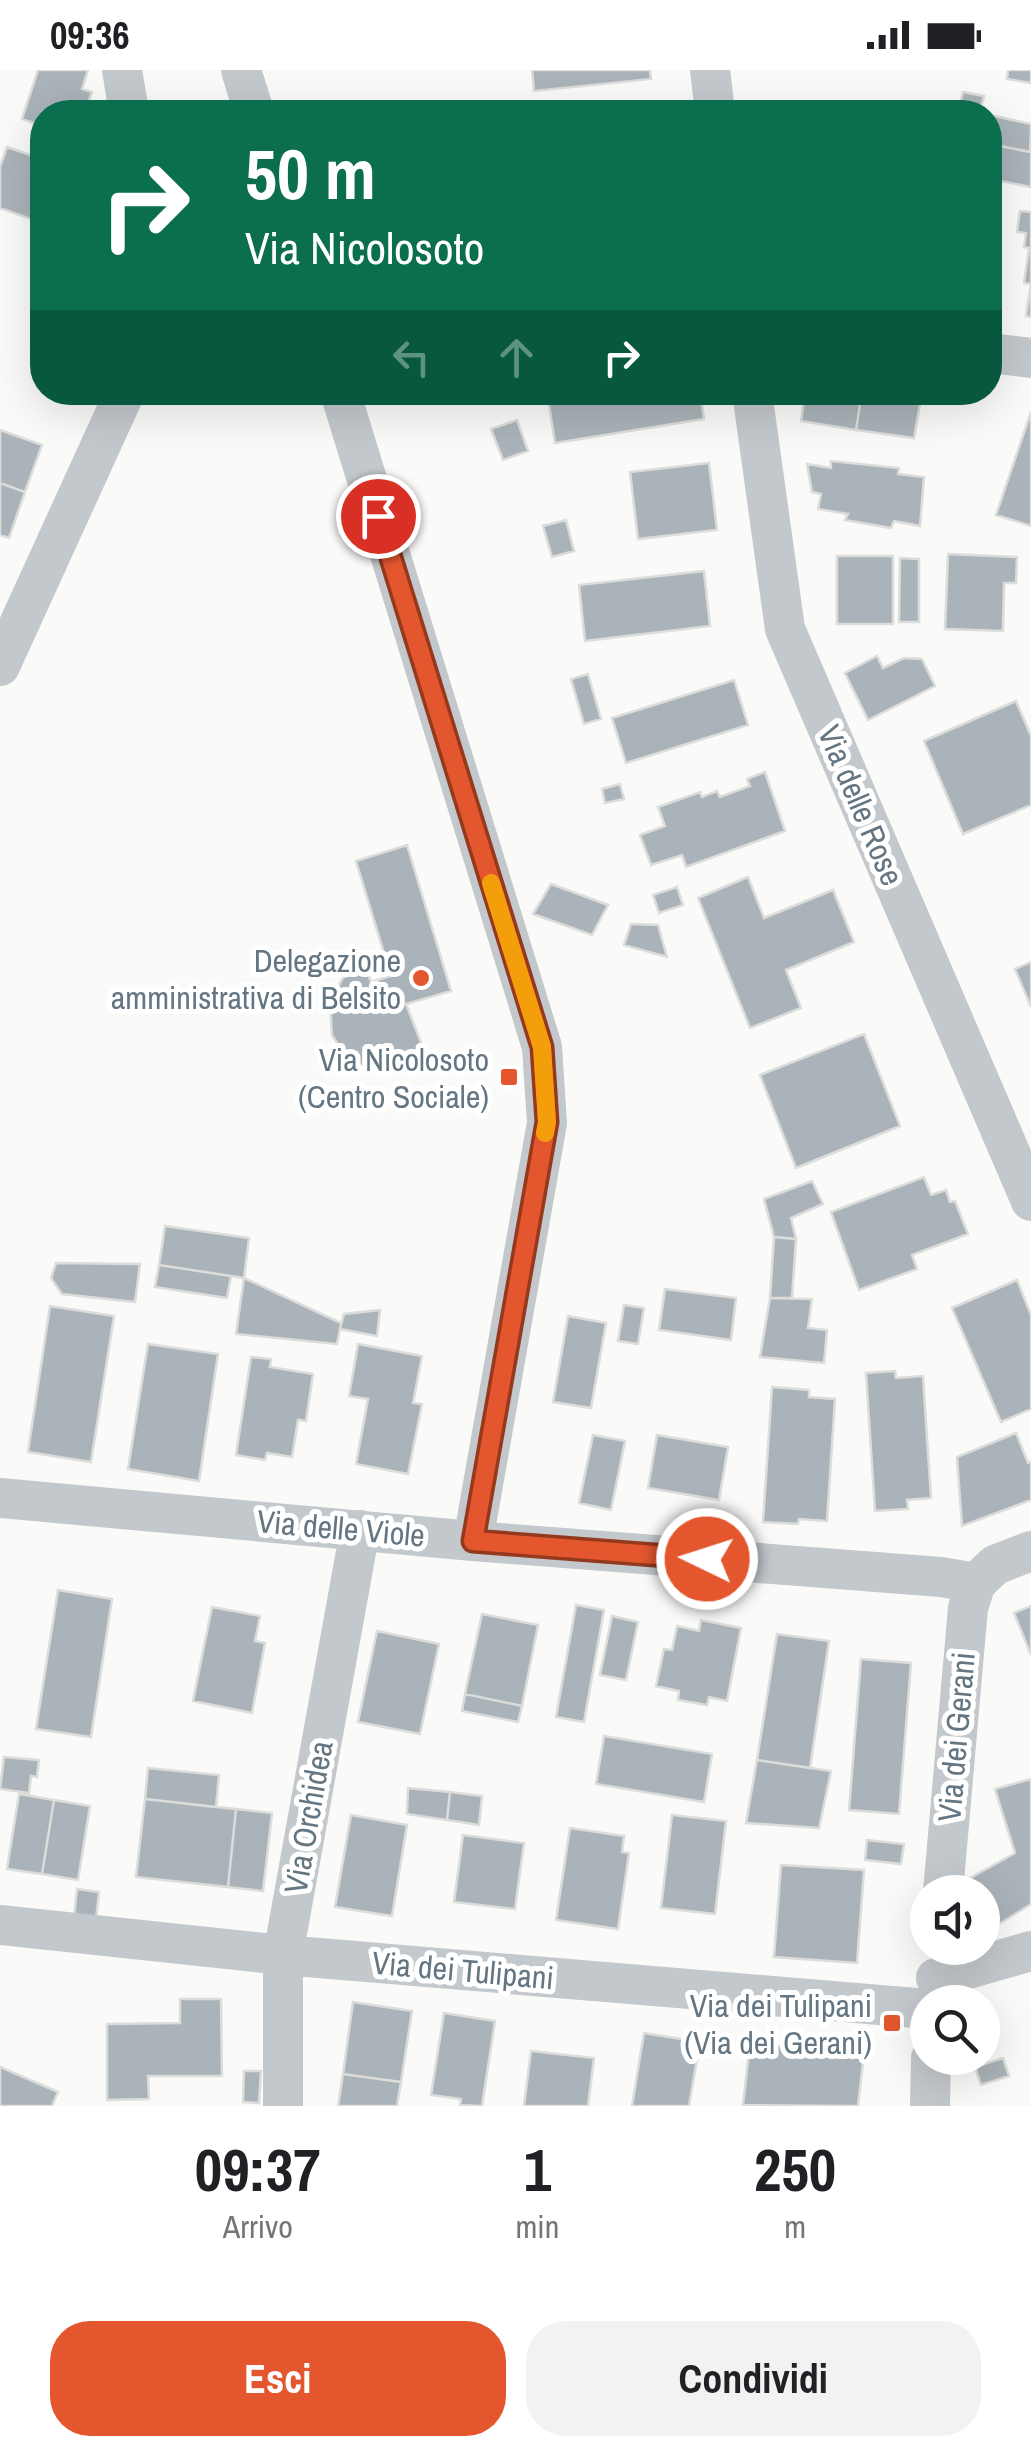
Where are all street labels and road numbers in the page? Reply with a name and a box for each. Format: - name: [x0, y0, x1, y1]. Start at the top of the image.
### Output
- street label: Via delle Rose: [808, 718, 914, 892]
- street label: Via delle Viole: [255, 1499, 427, 1557]
- street label: Via dei Gerani: [927, 1650, 985, 1824]
- street label: Via Orchidea: [273, 1737, 343, 1897]
- street label: Via dei Tulipani: [370, 1941, 556, 1999]

